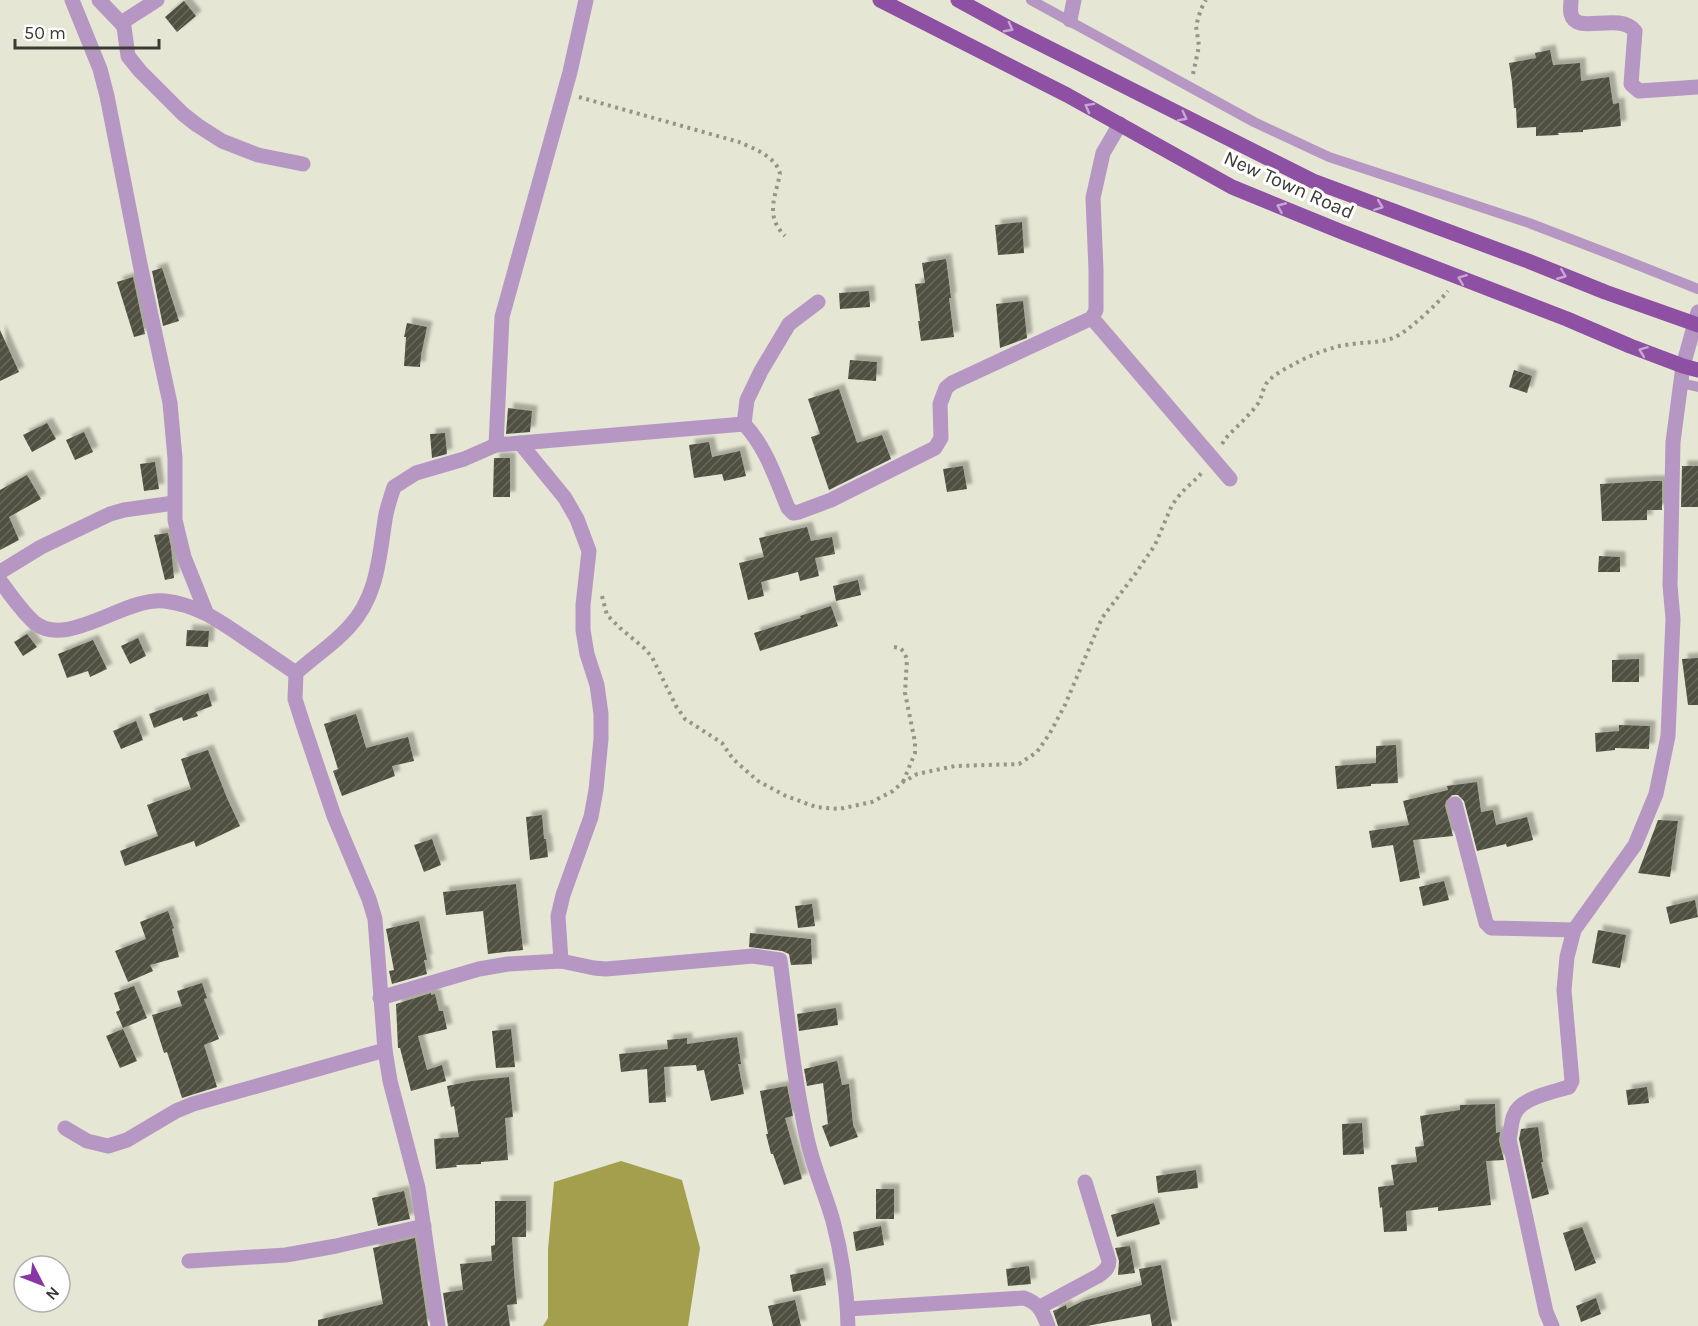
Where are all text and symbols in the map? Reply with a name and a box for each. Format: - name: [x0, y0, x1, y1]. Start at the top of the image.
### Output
- scale bar: [15, 12, 159, 50]
- one-way arrow: [1003, 21, 1014, 32]
- text: 50 m: [24, 22, 66, 44]
- one-way arrow: [1085, 103, 1095, 114]
- one-way arrow: [1177, 110, 1187, 121]
- street label: New Town Road: [1220, 146, 1358, 224]
- one-way arrow: [1374, 199, 1384, 212]
- one-way arrow: [1276, 202, 1287, 214]
- one-way arrow: [1556, 268, 1567, 280]
- one-way arrow: [1457, 273, 1468, 286]
- one-way arrow: [1638, 346, 1649, 358]
- north arrow: [12, 1254, 72, 1314]
- text: N: [42, 1283, 64, 1304]

